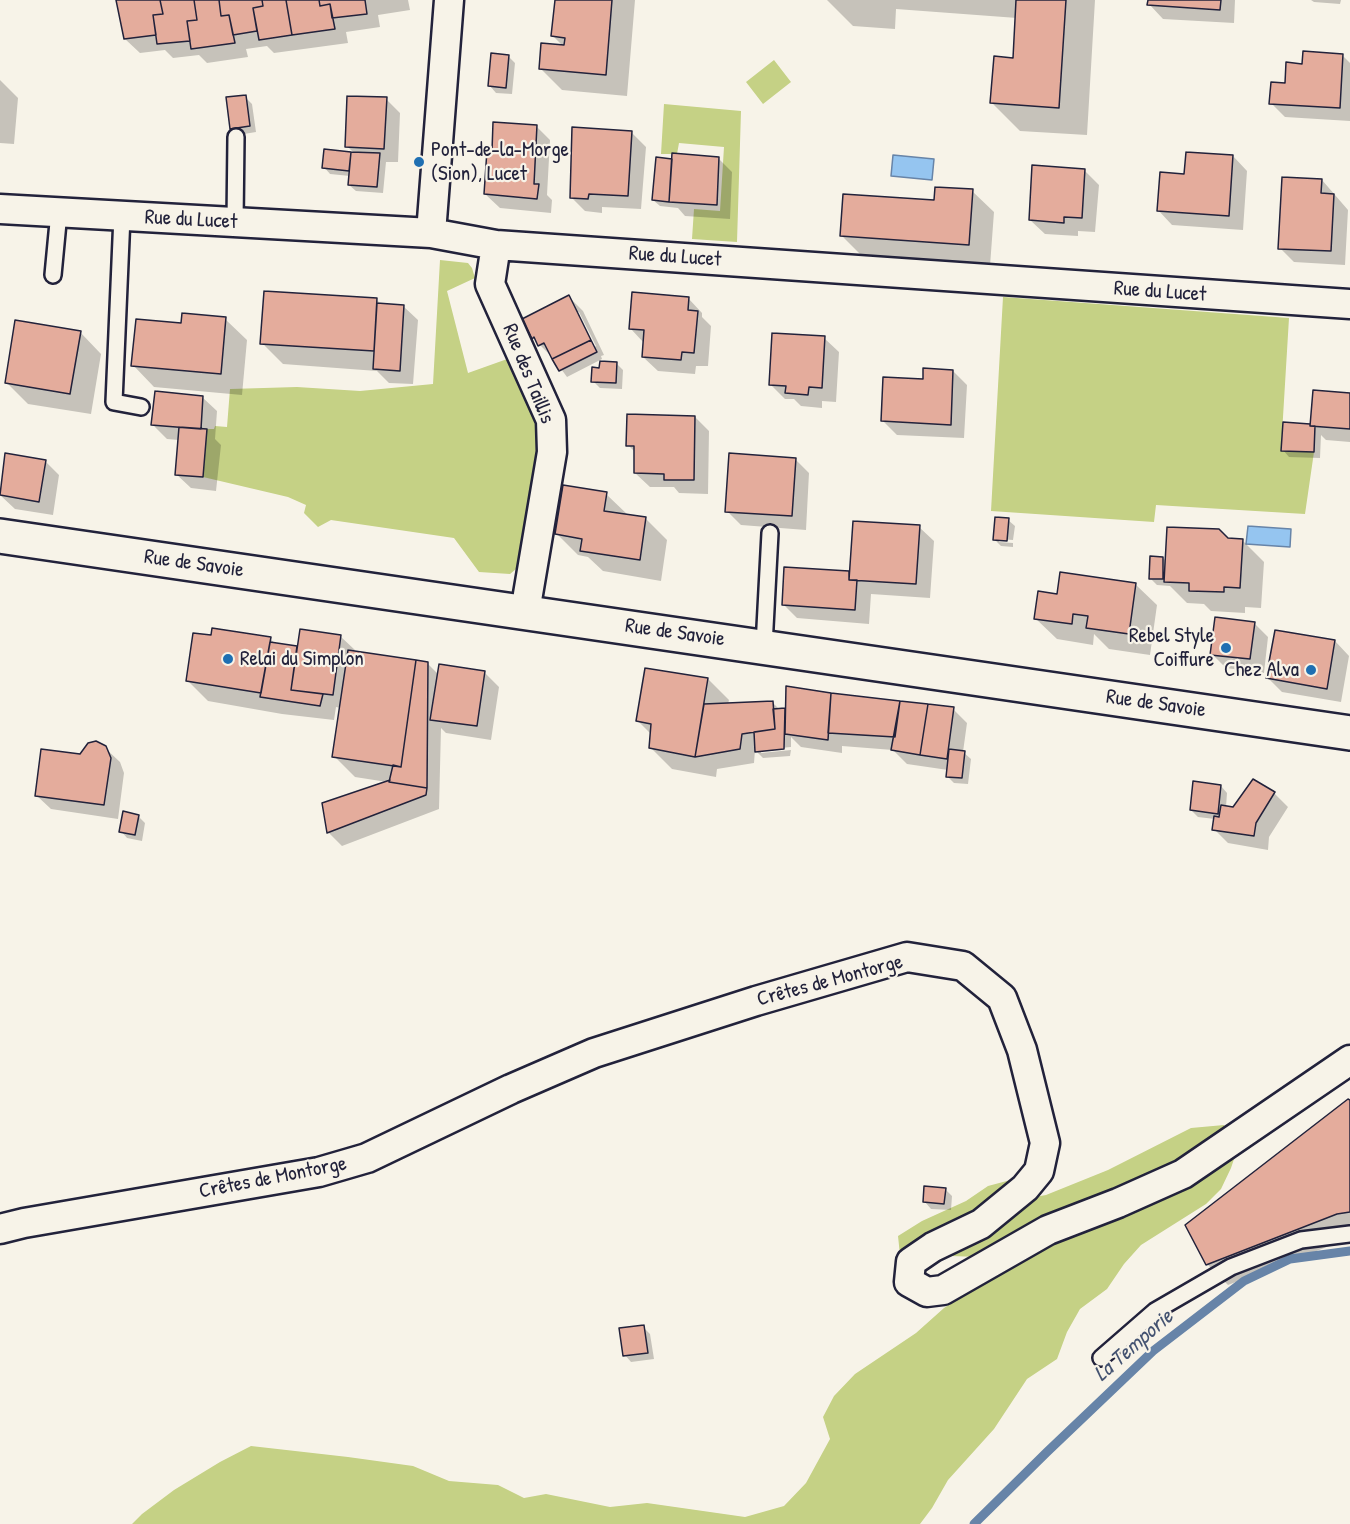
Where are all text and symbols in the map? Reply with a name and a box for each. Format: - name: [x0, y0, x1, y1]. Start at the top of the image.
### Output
- place label: Pont-de-la-Morge (Sion), Lucet: [431, 137, 569, 187]
- marker: Pont-de-la-Morge (Sion), Lucet: [412, 155, 426, 169]
- street label: Rue du Lucet: [144, 205, 238, 235]
- street label: Rue du Lucet: [628, 241, 722, 273]
- street label: Rue du Lucet: [1113, 276, 1207, 308]
- street label: Rue des Taillis: [497, 321, 559, 427]
- street label: Rue de Savoie: [143, 545, 245, 583]
- street label: Rue de Savoie: [624, 614, 726, 652]
- place label: Rebel Style Coiffure: [1129, 623, 1214, 673]
- marker: Rebel Style Coiffure: [1219, 641, 1233, 655]
- place label: Relai du Simplon: [240, 646, 364, 672]
- marker: Relai du Simplon: [221, 652, 235, 666]
- place label: Chez Alva: [1224, 657, 1299, 683]
- marker: Chez Alva: [1304, 663, 1318, 677]
- street label: Rue de Savoie: [1105, 685, 1207, 723]
- street label: Crêtes de Montorge: [754, 949, 906, 1013]
- street label: Crêtes de Montorge: [197, 1151, 349, 1205]
- water label: La Temporie: [1089, 1304, 1179, 1388]

